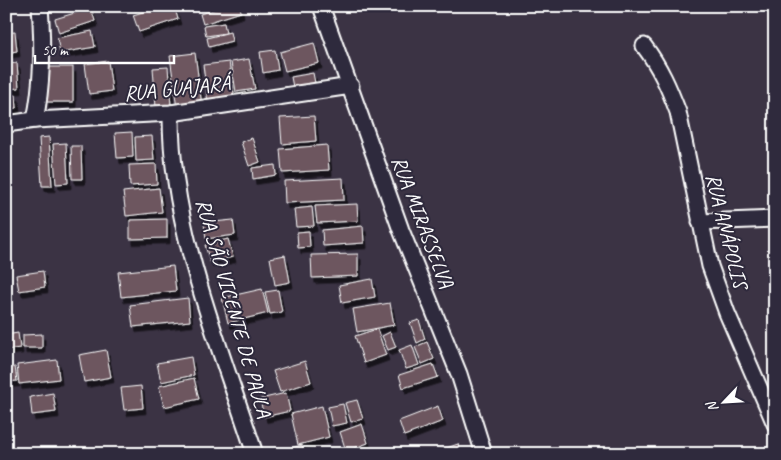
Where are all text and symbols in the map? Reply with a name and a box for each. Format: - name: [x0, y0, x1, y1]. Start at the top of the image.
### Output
- scale bar: [35, 32, 174, 64]
- text: 50 m: [42, 41, 69, 60]
- street label: RUA GUAJARÁ: [123, 69, 234, 107]
- street label: RUA MIRASSELVA: [386, 152, 460, 292]
- street label: RUA ANÁPOLIS: [700, 171, 754, 294]
- street label: RUA SÃO VICENTE DE PAULA: [190, 196, 278, 421]
- north arrow: [698, 378, 748, 428]
- text: N: [702, 398, 722, 415]

